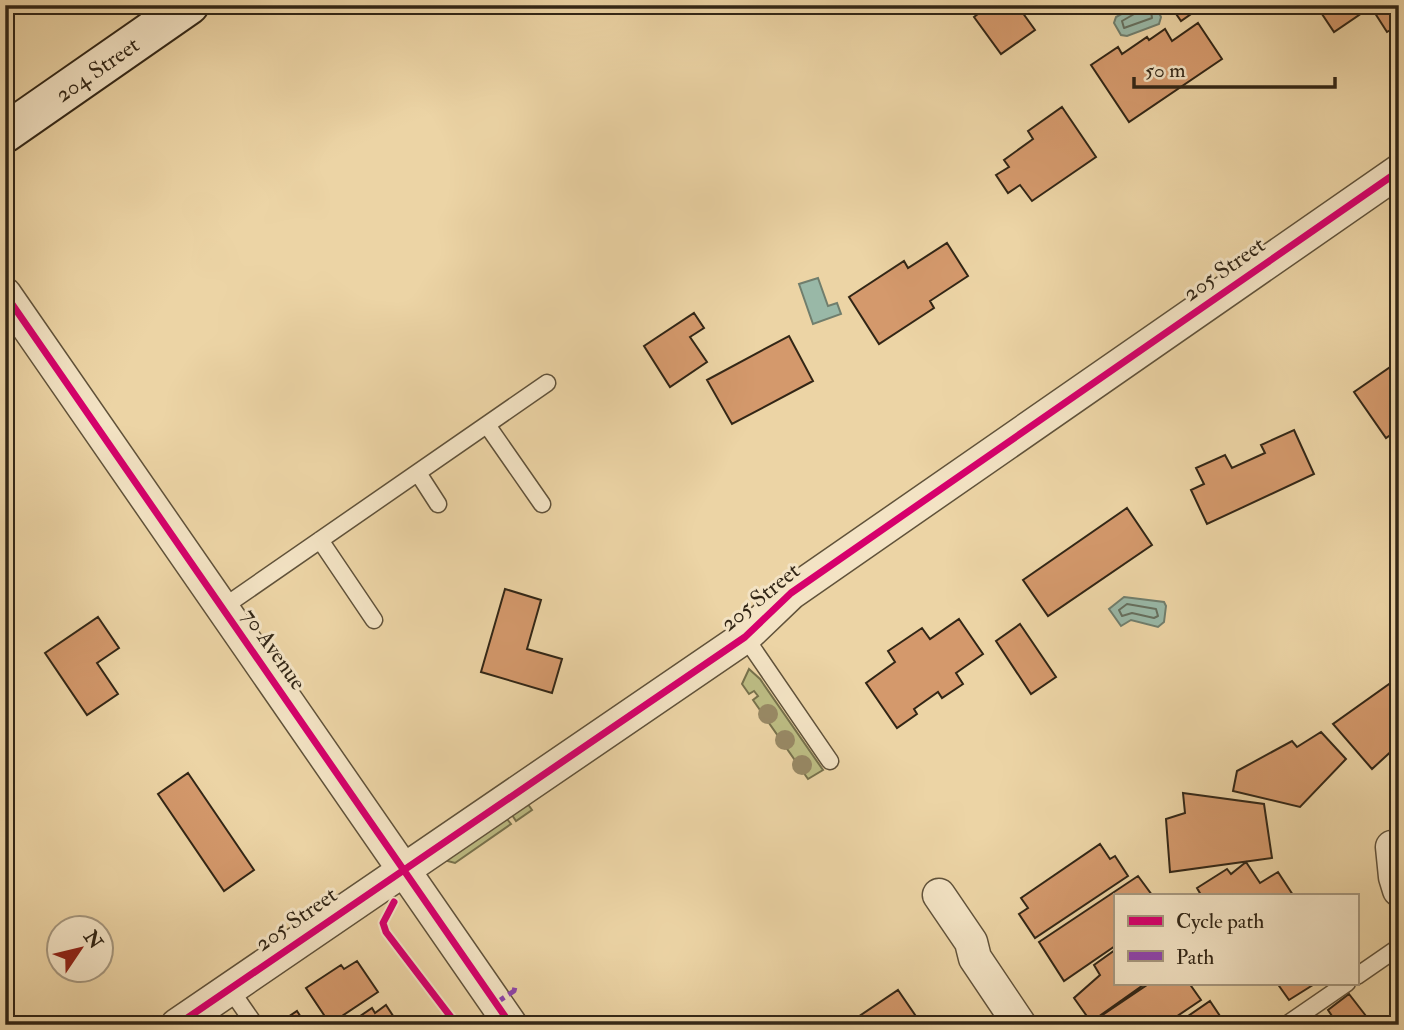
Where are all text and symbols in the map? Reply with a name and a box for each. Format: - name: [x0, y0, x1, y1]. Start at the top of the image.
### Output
- street label: 204 Street: [49, 30, 145, 108]
- scale bar: [1134, 46, 1336, 90]
- text: 50 m: [1145, 57, 1186, 84]
- street label: 205 Street: [1177, 230, 1271, 308]
- street label: 205 Street: [714, 556, 806, 638]
- street label: 70 Avenue: [235, 602, 313, 696]
- street label: 205 Street: [249, 880, 343, 958]
- legend: [1114, 894, 1358, 984]
- text: Cycle path: [1176, 908, 1264, 935]
- north arrow: [46, 914, 116, 984]
- text: N: [78, 925, 108, 954]
- text: Path: [1176, 944, 1214, 971]

